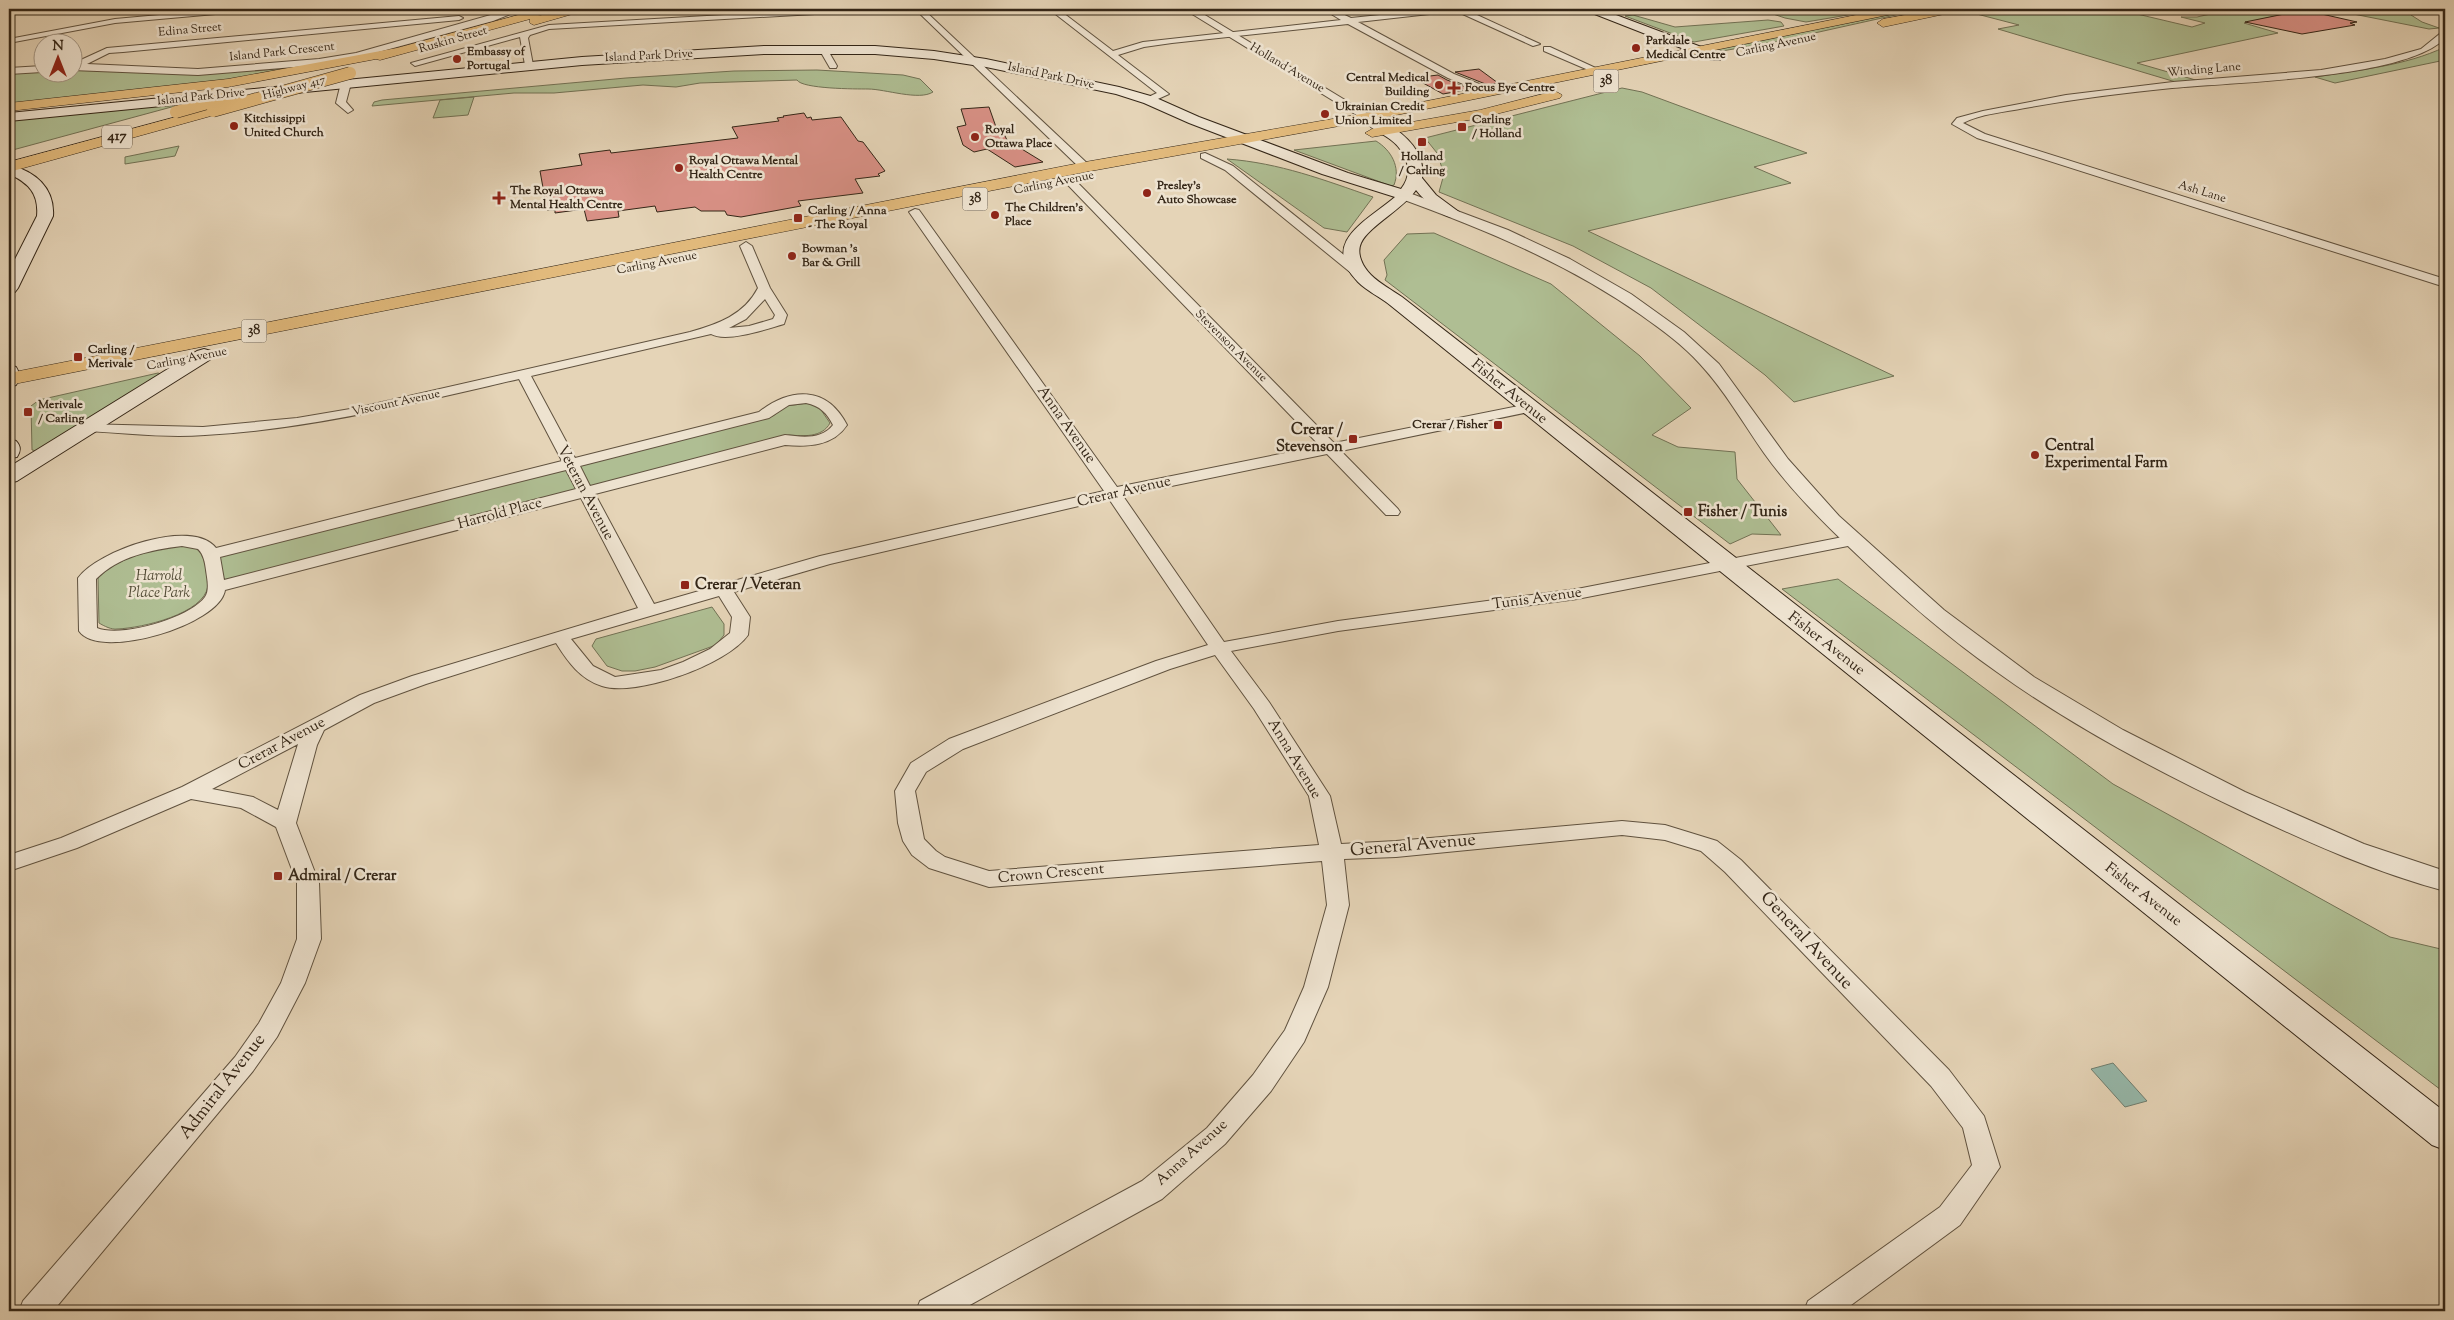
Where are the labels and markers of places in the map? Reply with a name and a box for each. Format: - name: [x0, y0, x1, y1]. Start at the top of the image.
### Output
- place label: Parkdale Medical Centre: [1645, 32, 1726, 64]
- marker: Parkdale Medical Centre: [1630, 42, 1642, 54]
- place label: Embassy of Portugal: [466, 43, 526, 75]
- marker: Embassy of Portugal: [451, 53, 463, 65]
- place label: Central Medical Building: [1346, 69, 1430, 101]
- marker: Central Medical Building: [1433, 79, 1445, 91]
- place label: Focus Eye Centre: [1464, 79, 1555, 97]
- marker: Focus Eye Centre: [1447, 81, 1461, 95]
- place label: Ukrainian Credit Union Limited: [1334, 98, 1425, 130]
- marker: Ukrainian Credit Union Limited: [1319, 108, 1331, 120]
- place label: Kitchissippi United Church: [243, 110, 325, 142]
- place label: Carling / Holland: [1471, 111, 1522, 143]
- marker: Kitchissippi United Church: [228, 120, 240, 132]
- place label: Royal Ottawa Place: [984, 121, 1053, 153]
- marker: Carling / Holland: [1456, 121, 1468, 133]
- marker: Royal Ottawa Place: [969, 131, 981, 143]
- marker: Holland / Carling: [1416, 136, 1428, 148]
- place label: Holland / Carling: [1398, 148, 1445, 180]
- place label: Royal Ottawa Mental Health Centre: [688, 152, 799, 184]
- marker: Royal Ottawa Mental Health Centre: [673, 162, 685, 174]
- place label: Presley's Auto Showcase: [1156, 177, 1237, 209]
- place label: The Royal Ottawa Mental Health Centre: [509, 182, 623, 214]
- marker: Presley's Auto Showcase: [1141, 187, 1153, 199]
- marker: The Royal Ottawa Mental Health Centre: [492, 191, 506, 205]
- place label: The Children's Place: [1004, 199, 1083, 231]
- place label: Carling / Anna - The Royal: [808, 202, 887, 234]
- marker: The Children's Place: [989, 209, 1001, 221]
- marker: Carling / Anna - The Royal: [792, 212, 804, 224]
- place label: Bowman 's Bar & Grill: [801, 240, 861, 272]
- marker: Bowman 's Bar & Grill: [786, 250, 798, 262]
- place label: Carling / Merivale: [87, 341, 134, 373]
- marker: Carling / Merivale: [72, 351, 84, 363]
- place label: Merivale / Carling: [37, 396, 85, 428]
- marker: Merivale / Carling: [22, 406, 34, 418]
- place label: Crerar / Fisher: [1412, 416, 1488, 434]
- marker: Crerar / Fisher: [1492, 419, 1504, 431]
- place label: Crerar / Stevenson: [1276, 420, 1344, 458]
- marker: Crerar / Stevenson: [1347, 433, 1359, 445]
- place label: Central Experimental Farm: [2045, 436, 2168, 474]
- marker: Central Experimental Farm: [2029, 449, 2041, 461]
- place label: Fisher / Tunis: [1698, 502, 1787, 523]
- marker: Fisher / Tunis: [1682, 506, 1694, 518]
- place label: Crerar / Veteran: [695, 575, 801, 596]
- marker: Crerar / Veteran: [679, 579, 691, 591]
- place label: Admiral / Crerar: [288, 866, 397, 887]
- marker: Admiral / Crerar: [272, 870, 284, 882]

